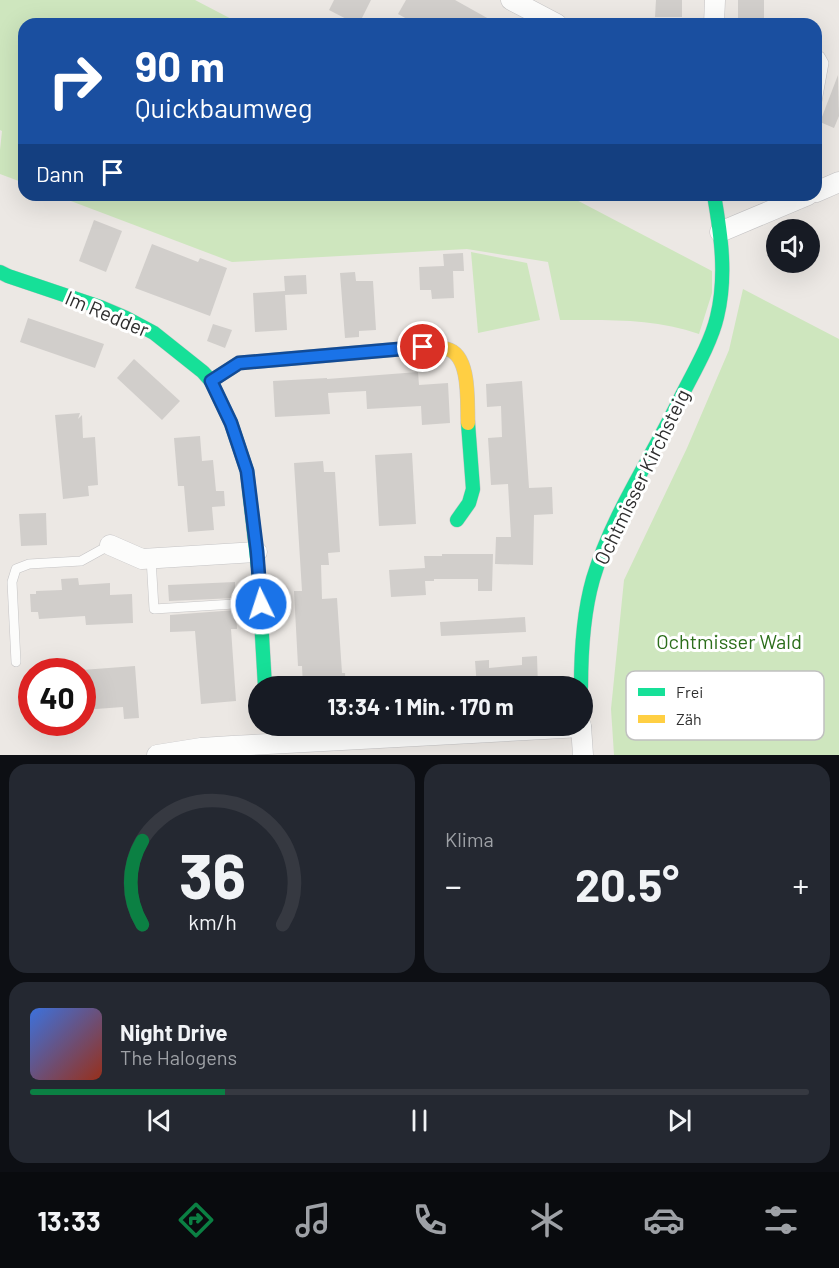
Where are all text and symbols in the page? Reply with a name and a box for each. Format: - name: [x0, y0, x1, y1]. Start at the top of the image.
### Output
- text: 90 m: [135, 40, 225, 90]
- icon: right: [36, 42, 114, 120]
- text: Quickbaumweg: [135, 91, 312, 123]
- icon: arrive: [96, 156, 129, 189]
- text: Dann: [36, 160, 84, 186]
- map controls: [766, 219, 820, 273]
- button: sound: [766, 219, 820, 273]
- street label: Im Redder: [62, 285, 153, 341]
- pin: [397, 321, 448, 372]
- icon: arrive: [406, 330, 439, 363]
- street label: Ochtmisser Kirchsteig: [588, 385, 694, 568]
- position arrow: [229, 572, 293, 636]
- park label: Ochtmisser Wald: [656, 629, 802, 653]
- speed limit sign: 40: [18, 658, 96, 736]
- legend: [626, 671, 824, 740]
- text: Frei: [676, 682, 703, 701]
- text: 13:34 · 1 Min. · 170 m: [327, 693, 514, 719]
- text: Zäh: [676, 709, 702, 728]
- text: Klima: [445, 827, 494, 851]
- text: 36: [178, 837, 246, 911]
- text: 20.5°: [575, 857, 679, 911]
- text: −: [445, 865, 462, 905]
- text: +: [793, 865, 809, 905]
- text: km/h: [188, 910, 236, 935]
- text: Night Drive: [120, 1019, 228, 1045]
- text: The Halogens: [120, 1045, 237, 1069]
- icon: previous: [143, 1104, 176, 1137]
- icon: pause: [403, 1104, 436, 1137]
- icon: next: [663, 1104, 696, 1137]
- icon: directions: [175, 1199, 217, 1241]
- icon: music: [292, 1199, 334, 1241]
- icon: phone: [409, 1199, 451, 1241]
- icon: climate: [526, 1199, 568, 1241]
- icon: car: [643, 1199, 685, 1241]
- icon: filters: [760, 1199, 802, 1241]
- text: 13:33: [37, 1204, 101, 1236]

